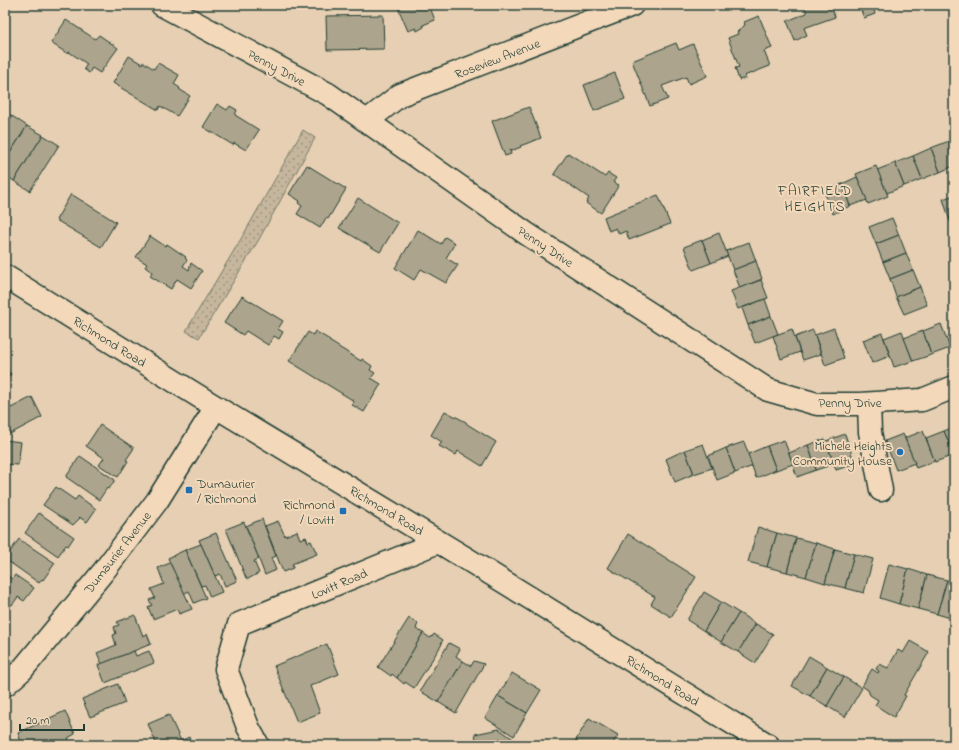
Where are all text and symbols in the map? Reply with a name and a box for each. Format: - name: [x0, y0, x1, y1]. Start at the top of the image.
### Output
- street label: Roseview Avenue: [452, 34, 543, 84]
- street label: Penny Drive: [244, 45, 309, 92]
- district label: FAIRFIELD HEIGHTS: [777, 181, 852, 218]
- street label: Penny Drive: [513, 222, 577, 273]
- street label: Richmond Road: [69, 312, 150, 373]
- street label: Penny Drive: [818, 394, 882, 414]
- place label: Michele Heights Community House: [793, 437, 892, 472]
- marker: Michele Heights Community House: [895, 447, 905, 457]
- place label: Dumaurier / Richmond: [196, 475, 257, 509]
- street label: Richmond Road: [346, 482, 428, 541]
- marker: Dumaurier / Richmond: [184, 485, 194, 495]
- place label: Richmond / Lovitt: [283, 496, 336, 530]
- marker: Richmond / Lovitt: [338, 506, 348, 516]
- street label: Dumaurier Avenue: [79, 508, 156, 599]
- street label: Lovitt Road: [309, 564, 371, 605]
- street label: Richmond Road: [622, 651, 703, 712]
- scale bar: [20, 706, 84, 732]
- text: 20 m: [26, 712, 49, 730]

